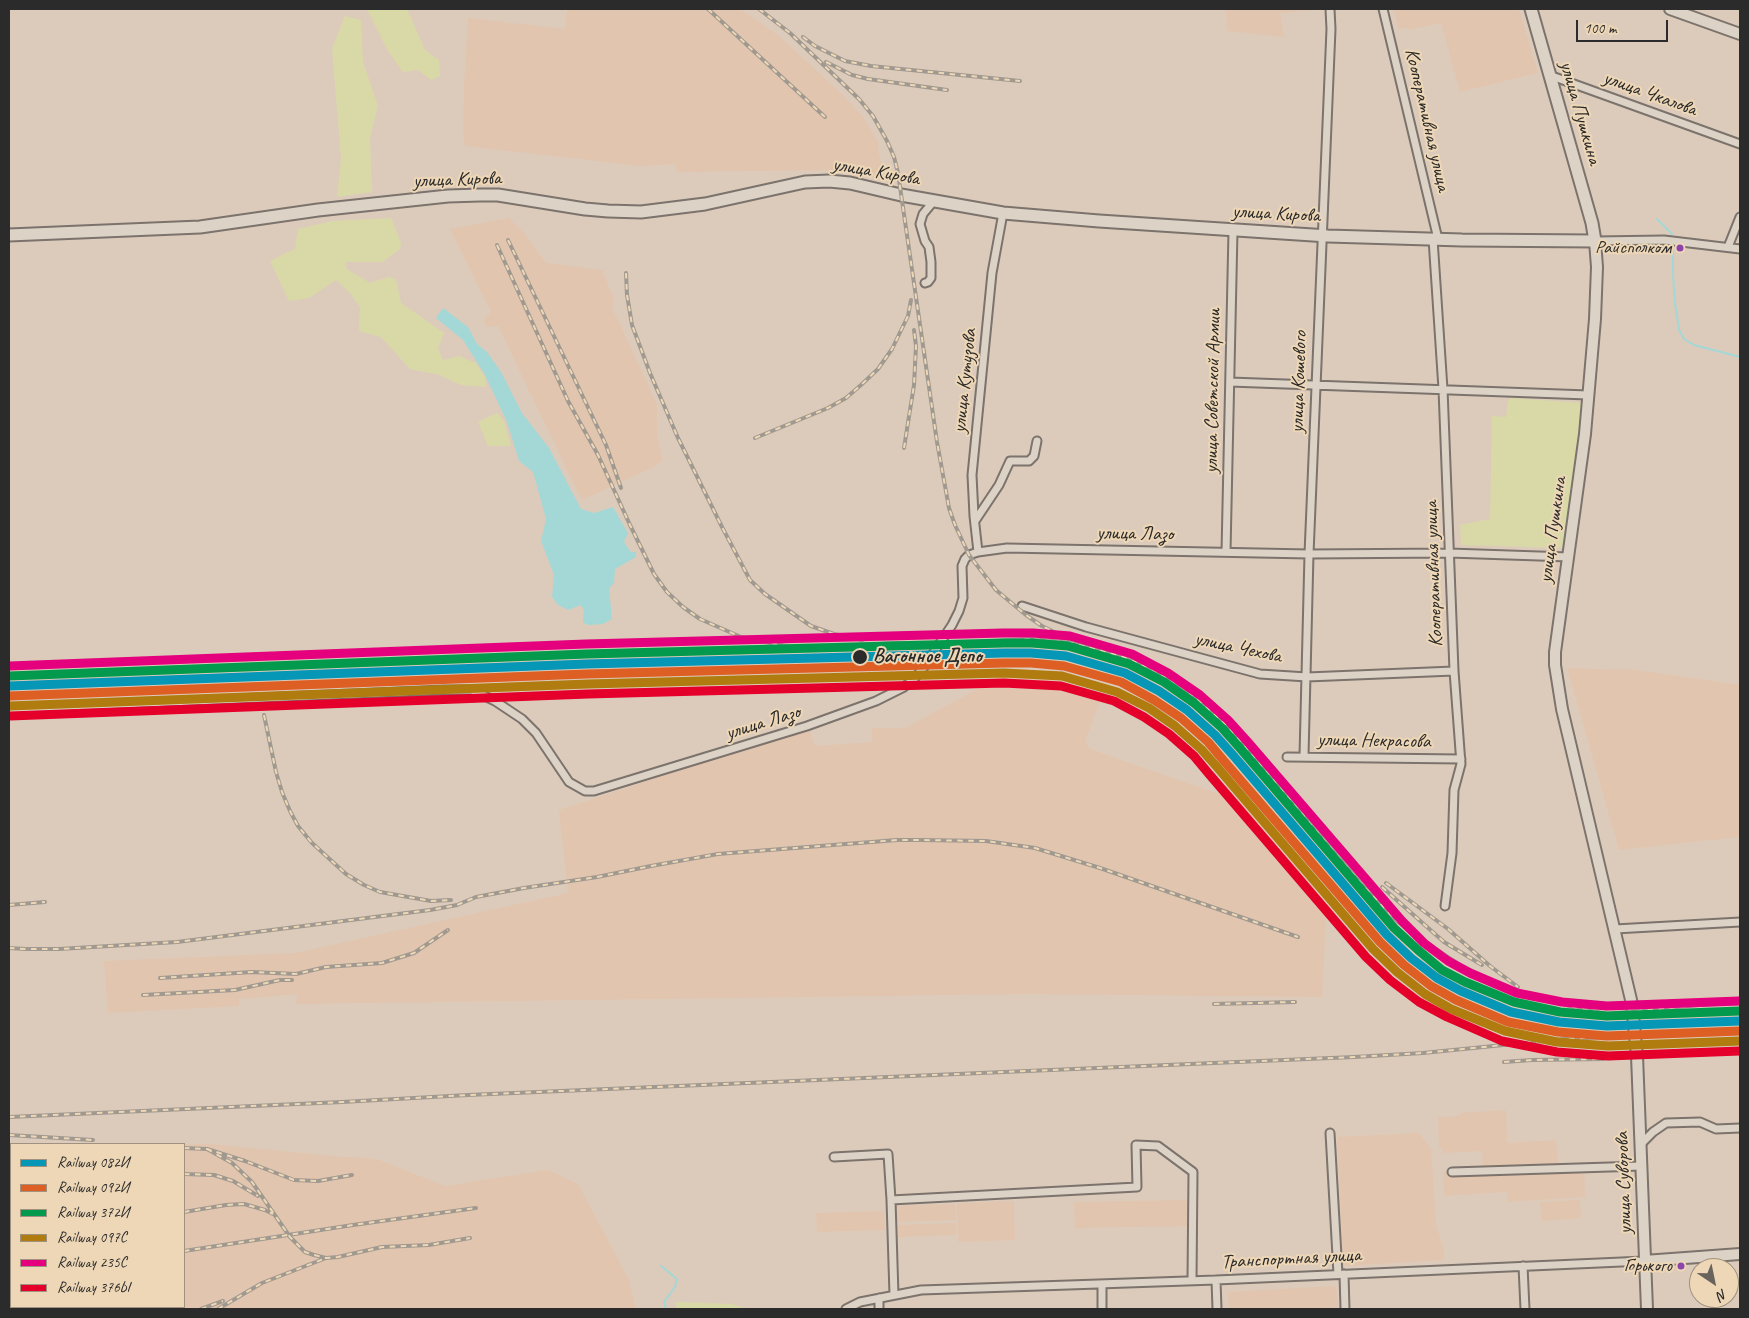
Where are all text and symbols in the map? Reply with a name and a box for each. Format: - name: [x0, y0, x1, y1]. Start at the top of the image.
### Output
- scale bar: [1579, 10, 1672, 42]
- text: 100 m: [1584, 19, 1616, 38]
- street label: Кооперативная улица: [1399, 46, 1455, 194]
- street label: улица Пушкина: [1554, 58, 1606, 168]
- street label: улица Чкалова: [1600, 66, 1700, 122]
- street label: улица Кирова: [831, 153, 921, 191]
- street label: улица Кирова: [413, 166, 501, 194]
- street label: улица Кирова: [1231, 200, 1321, 228]
- place label: Райсполком: [1595, 237, 1671, 259]
- marker: Райсполком: [1675, 243, 1685, 253]
- street label: улица Советской Армии: [1200, 308, 1226, 474]
- street label: улица Кутузова: [948, 328, 982, 434]
- street label: улица Кошевого: [1285, 330, 1313, 434]
- street label: улица Пушкина: [1534, 476, 1572, 584]
- street label: Кооперативная улица: [1419, 501, 1449, 647]
- street label: улица Лазо: [1096, 521, 1174, 547]
- street label: улица Чехова: [1192, 627, 1284, 669]
- place label: Вагонное Депо: [873, 645, 982, 669]
- marker: Вагонное Депо: [851, 648, 869, 666]
- street label: улица Лазо: [723, 700, 803, 746]
- street label: улица Некрасова: [1317, 728, 1431, 754]
- street label: улица Суворова: [1610, 1131, 1638, 1235]
- legend: [10, 1143, 185, 1308]
- text: Railway 082И: [57, 1153, 129, 1172]
- text: Railway 092И: [57, 1178, 129, 1197]
- text: Railway 372И: [57, 1203, 129, 1222]
- text: Railway 097С: [57, 1228, 127, 1247]
- street label: Транспортная улица: [1221, 1243, 1361, 1275]
- text: Railway 235С: [57, 1253, 127, 1272]
- place label: Горького: [1624, 1255, 1672, 1277]
- north arrow: [1689, 1258, 1739, 1308]
- marker: Горького: [1676, 1261, 1686, 1271]
- text: Railway 376Ы: [57, 1278, 130, 1297]
- text: N: [1714, 1286, 1730, 1304]

